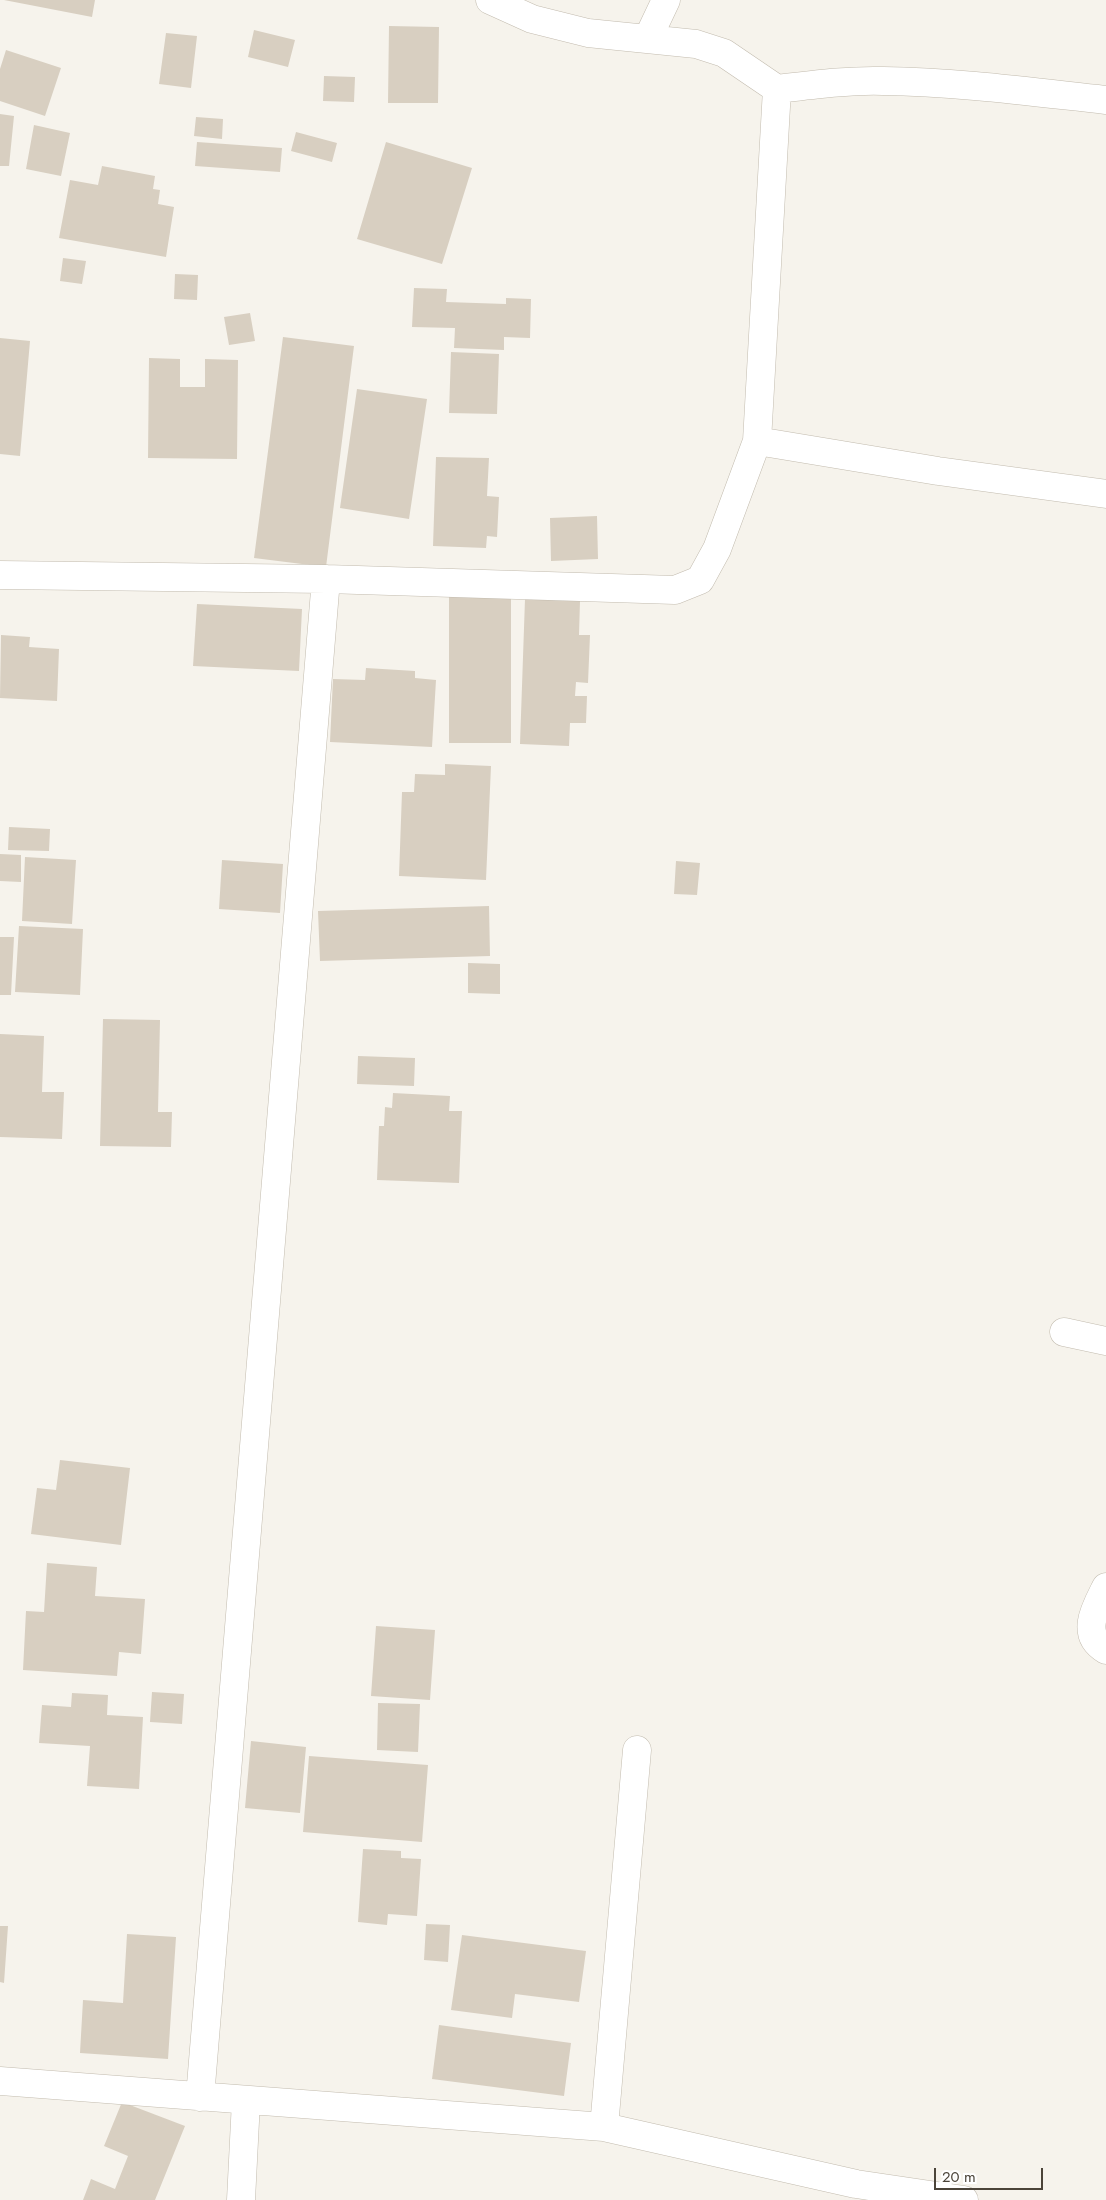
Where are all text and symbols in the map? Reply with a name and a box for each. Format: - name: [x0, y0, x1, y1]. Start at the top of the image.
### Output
- scale bar: [936, 2158, 1045, 2190]
- text: 20 m: [942, 2166, 976, 2188]

